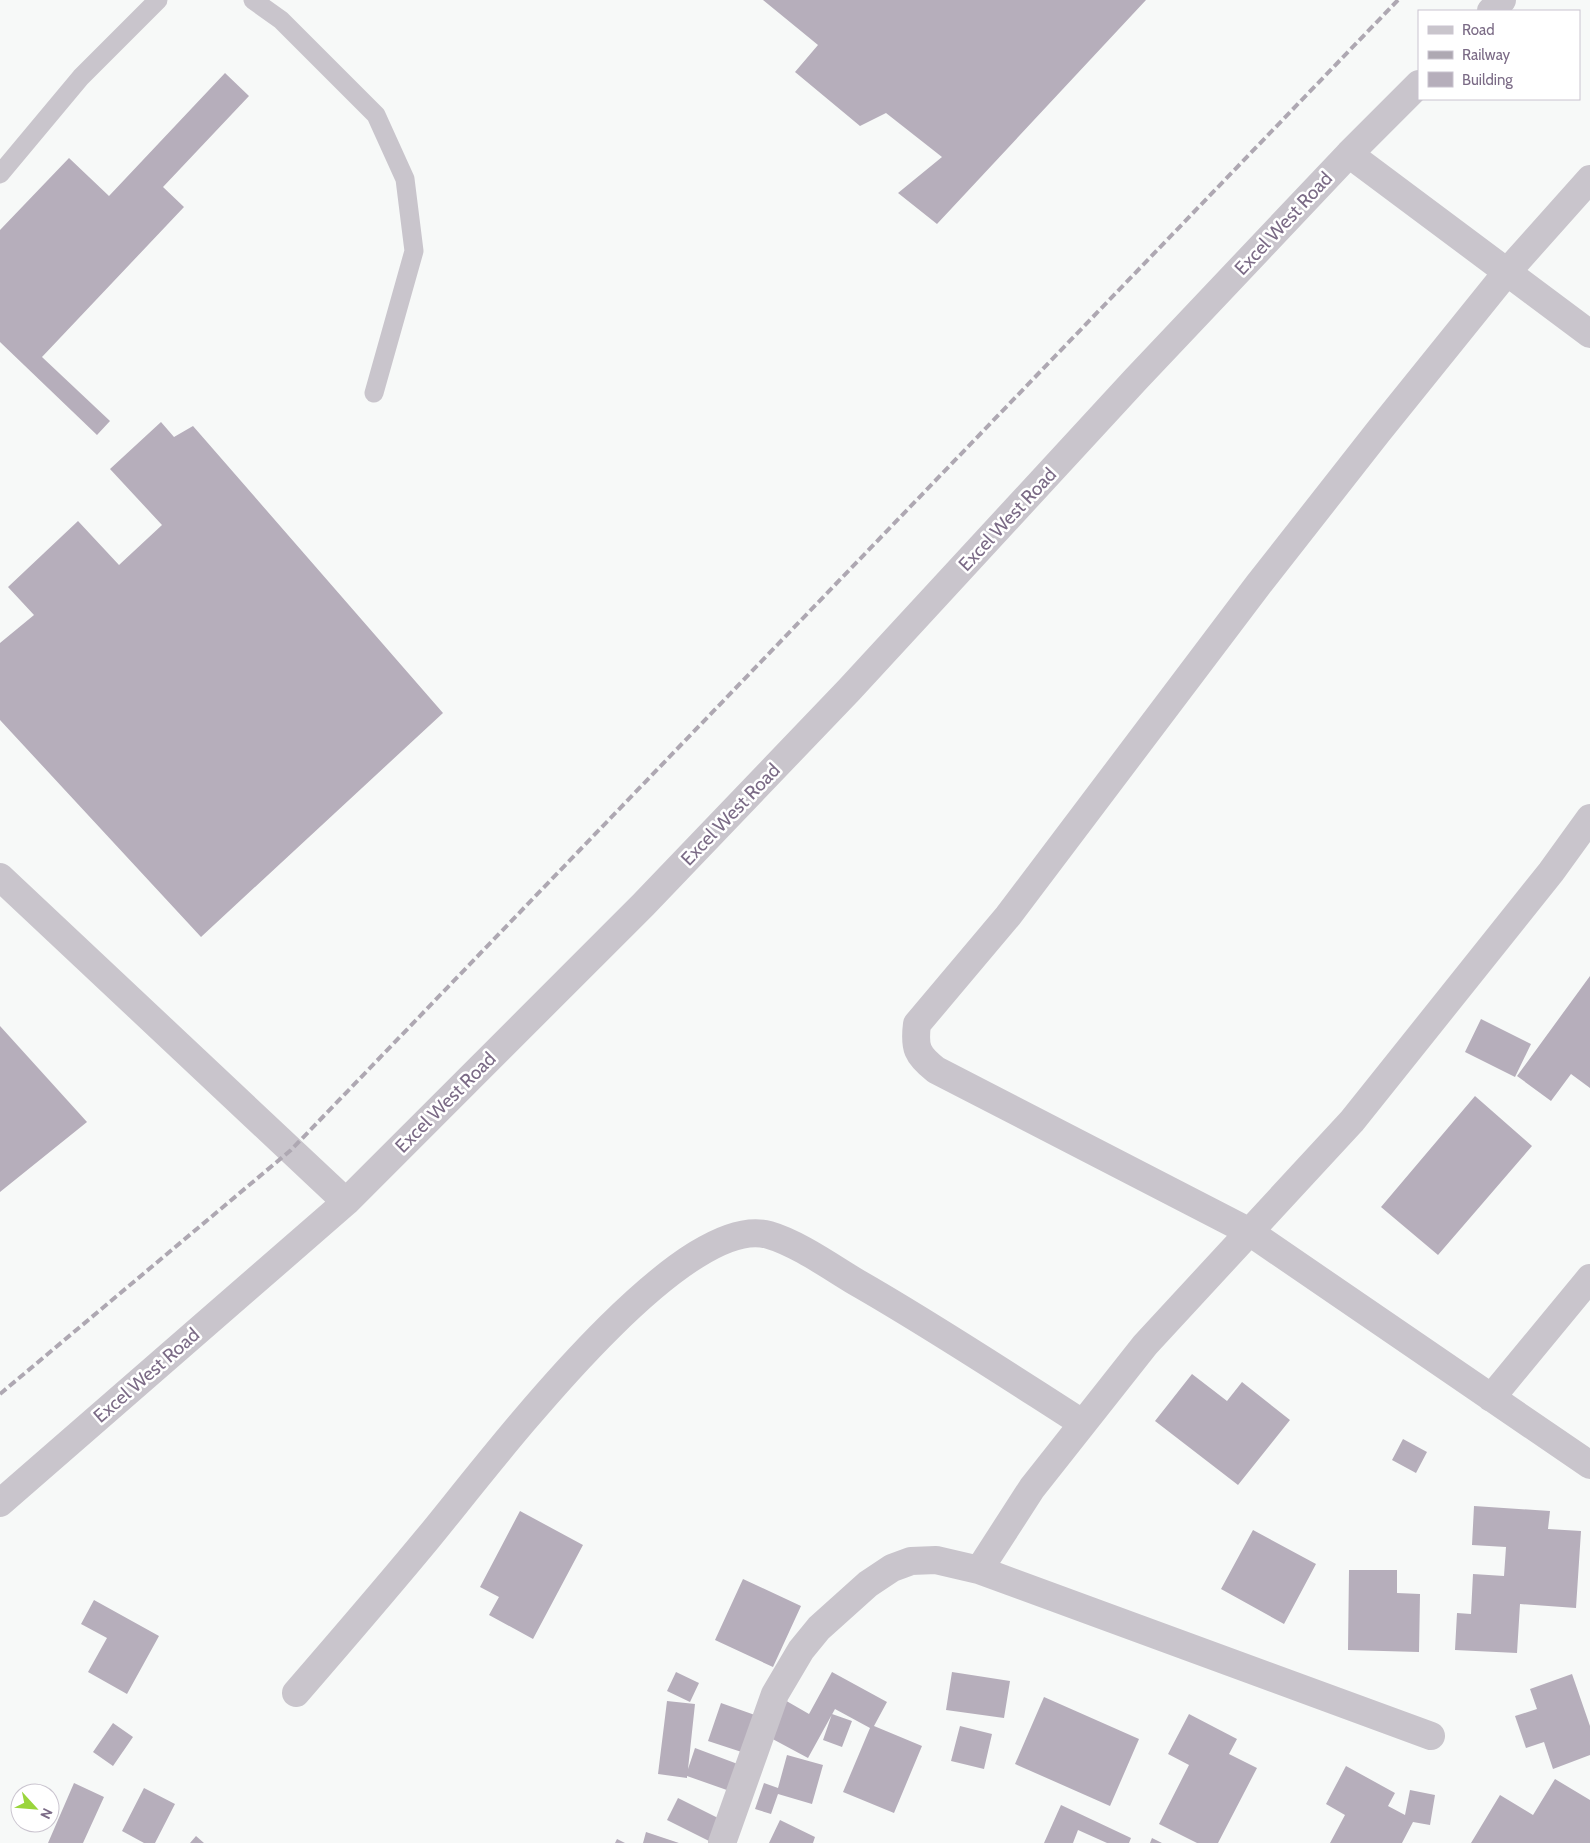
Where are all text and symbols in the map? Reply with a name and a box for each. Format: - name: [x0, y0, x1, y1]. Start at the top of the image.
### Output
- legend: [1418, 10, 1580, 100]
- text: Road: [1462, 21, 1495, 39]
- text: Railway: [1462, 46, 1511, 64]
- text: Building: [1462, 71, 1513, 89]
- street label: Excel West Road: [1230, 167, 1337, 280]
- street label: Excel West Road: [954, 463, 1061, 576]
- street label: Excel West Road: [676, 759, 785, 870]
- street label: Excel West Road: [390, 1047, 500, 1157]
- street label: Excel West Road: [89, 1323, 204, 1428]
- north arrow: [10, 1783, 60, 1833]
- text: N: [36, 1805, 57, 1822]

